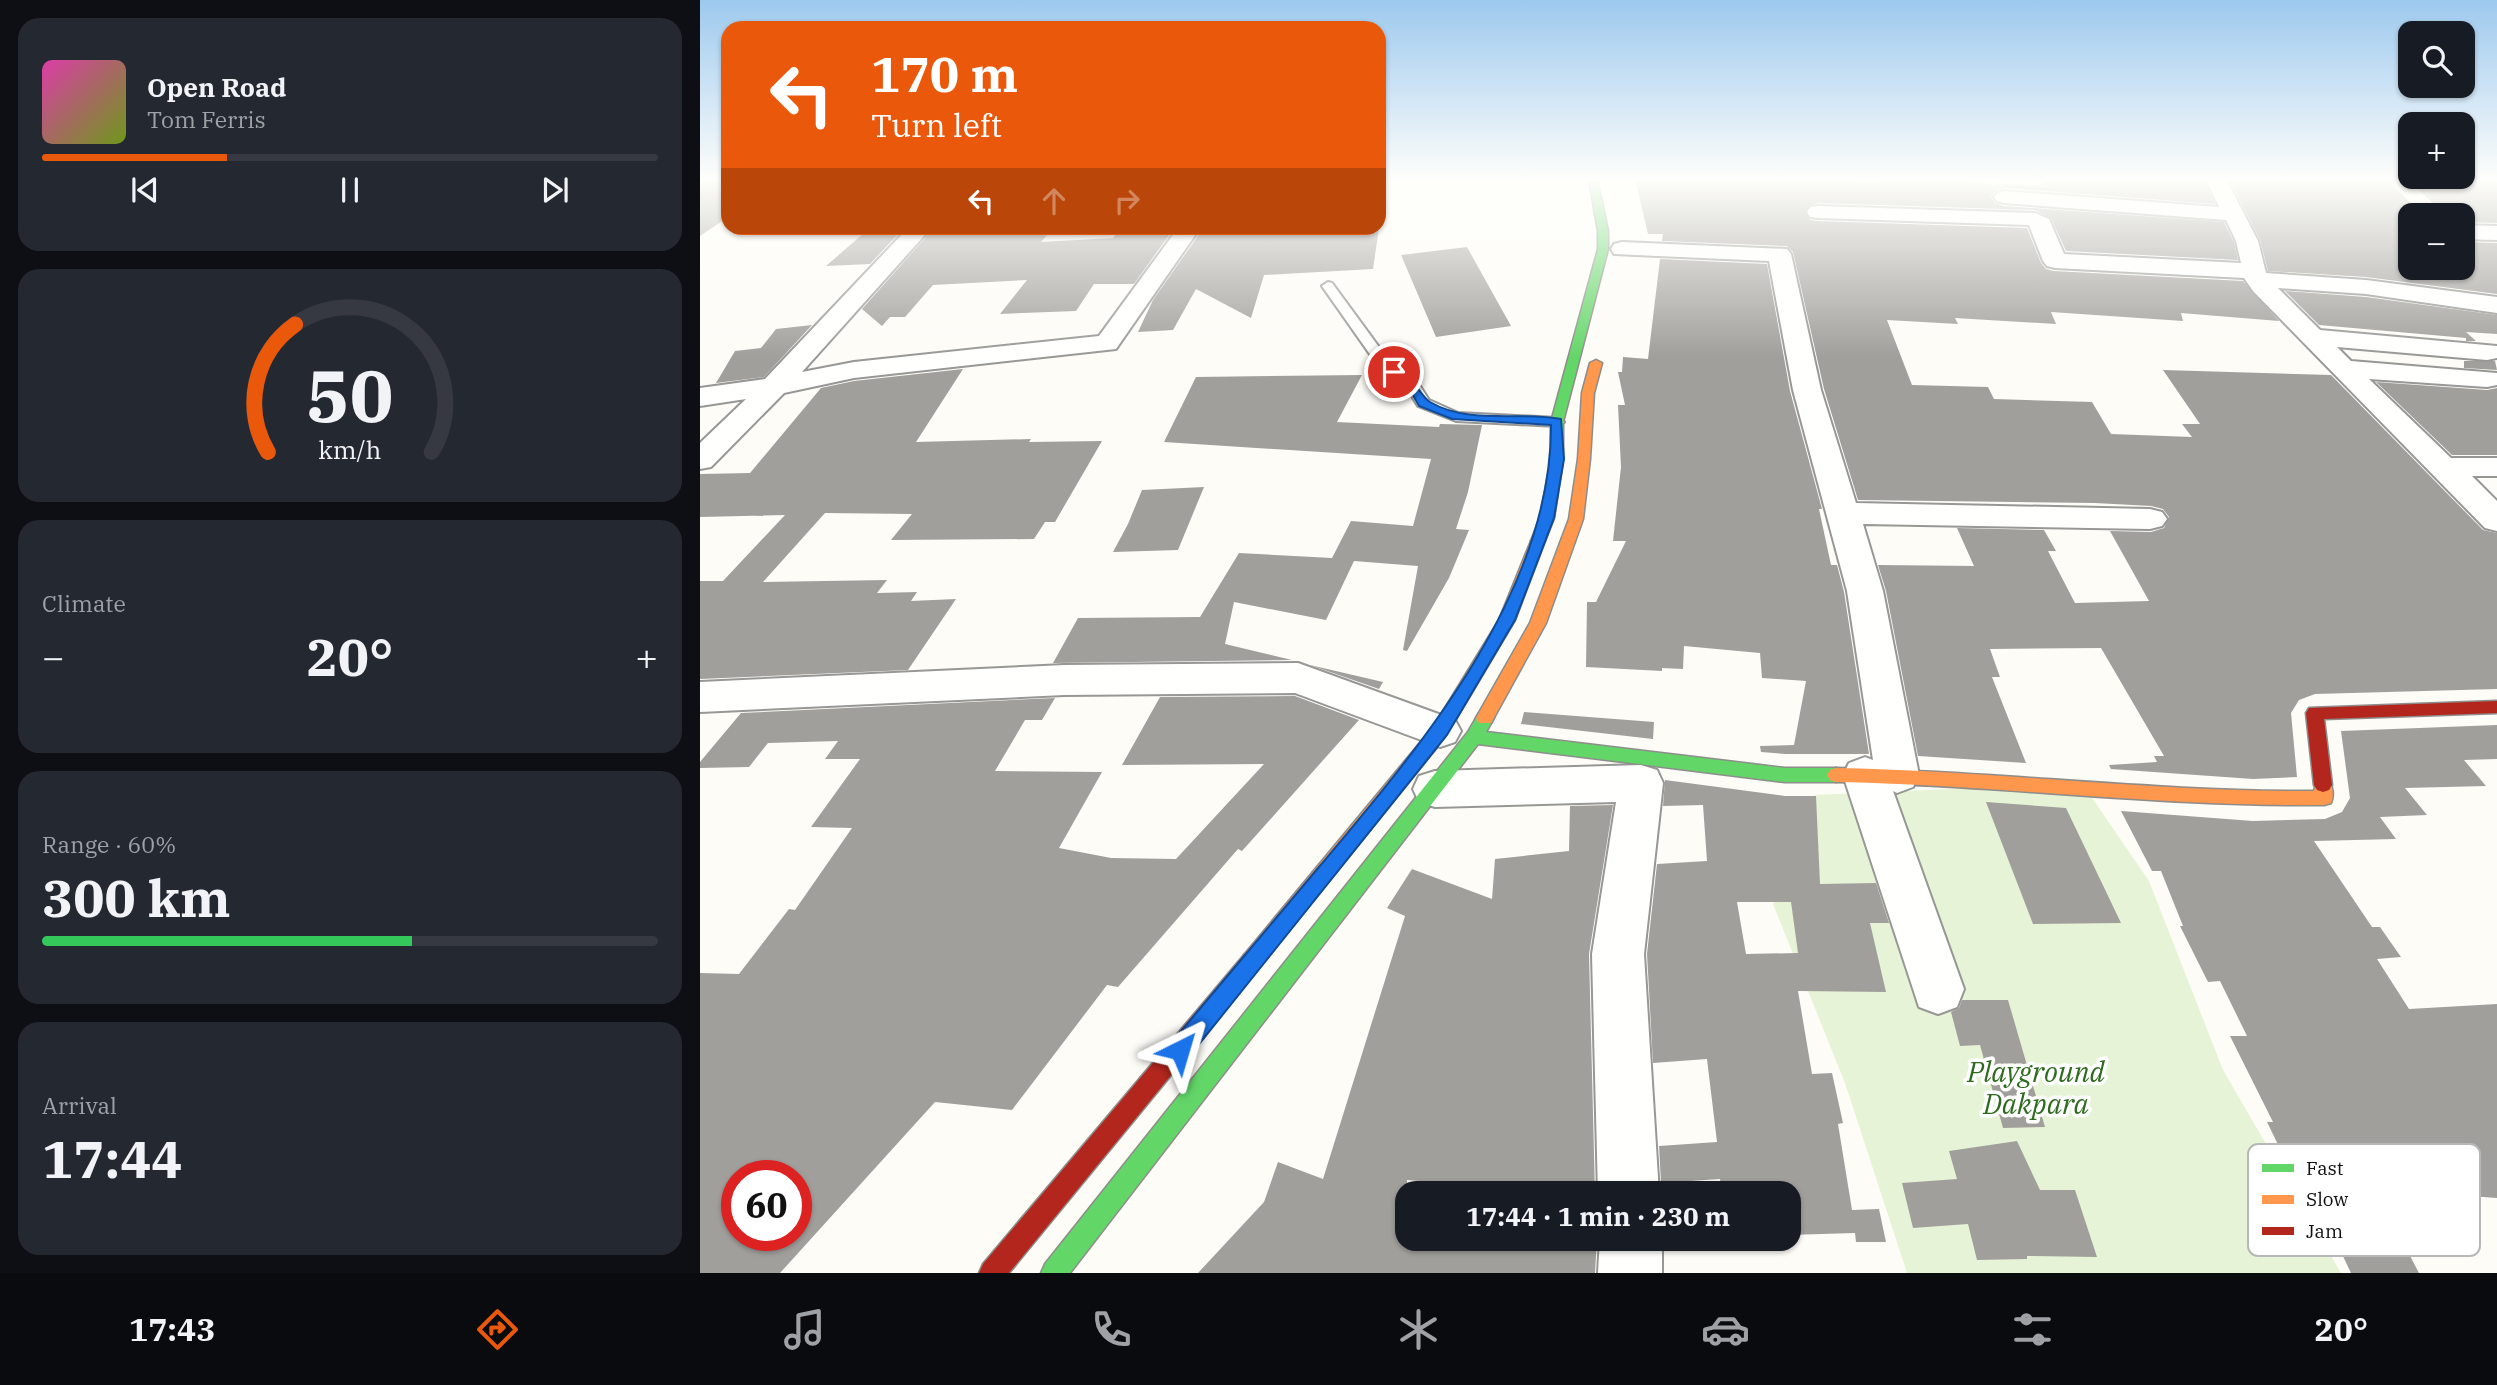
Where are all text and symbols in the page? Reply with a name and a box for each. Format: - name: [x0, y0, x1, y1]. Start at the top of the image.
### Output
- map controls: [2398, 21, 2475, 280]
- button: search: [2398, 21, 2475, 98]
- text: 170 m: [871, 42, 1018, 105]
- icon: left: [756, 49, 847, 140]
- text: Open Road: [147, 70, 286, 104]
- text: Tom Ferris: [147, 104, 266, 134]
- text: Turn left: [871, 104, 1002, 146]
- button: +: [2398, 112, 2475, 189]
- icon: previous: [126, 171, 164, 209]
- icon: pause: [331, 171, 369, 209]
- icon: next: [536, 171, 574, 209]
- icon: left: [962, 182, 1000, 220]
- icon: ahead: [1035, 182, 1073, 220]
- icon: right: [1108, 182, 1146, 220]
- button: −: [2398, 203, 2475, 280]
- pin: [1364, 342, 1424, 402]
- text: 50: [306, 347, 394, 442]
- icon: arrive: [1375, 353, 1413, 391]
- text: km/h: [318, 432, 382, 465]
- text: Climate: [42, 588, 126, 618]
- text: 20°: [307, 623, 393, 690]
- text: −: [42, 632, 65, 681]
- text: +: [635, 632, 658, 681]
- text: Range · 60%: [42, 829, 176, 859]
- text: 300 km: [42, 864, 231, 931]
- position arrow: [1143, 1013, 1217, 1087]
- park label: Playground Dakpara: [1966, 1053, 2106, 1122]
- text: Arrival: [42, 1090, 117, 1120]
- text: 17:44: [42, 1125, 183, 1192]
- legend: [2248, 1144, 2480, 1256]
- text: Fast: [2306, 1156, 2344, 1180]
- speed limit sign: 60: [721, 1160, 812, 1251]
- text: Slow: [2306, 1187, 2348, 1211]
- text: 17:44 · 1 min · 230 m: [1466, 1199, 1730, 1233]
- text: Jam: [2306, 1219, 2343, 1243]
- icon: directions: [473, 1305, 522, 1354]
- icon: music: [780, 1305, 829, 1354]
- icon: phone: [1087, 1305, 1136, 1354]
- icon: climate: [1394, 1305, 1443, 1354]
- icon: car: [1701, 1305, 1750, 1354]
- icon: filters: [2008, 1305, 2057, 1354]
- text: 17:43: [129, 1308, 215, 1350]
- text: 20°: [2315, 1308, 2368, 1350]

